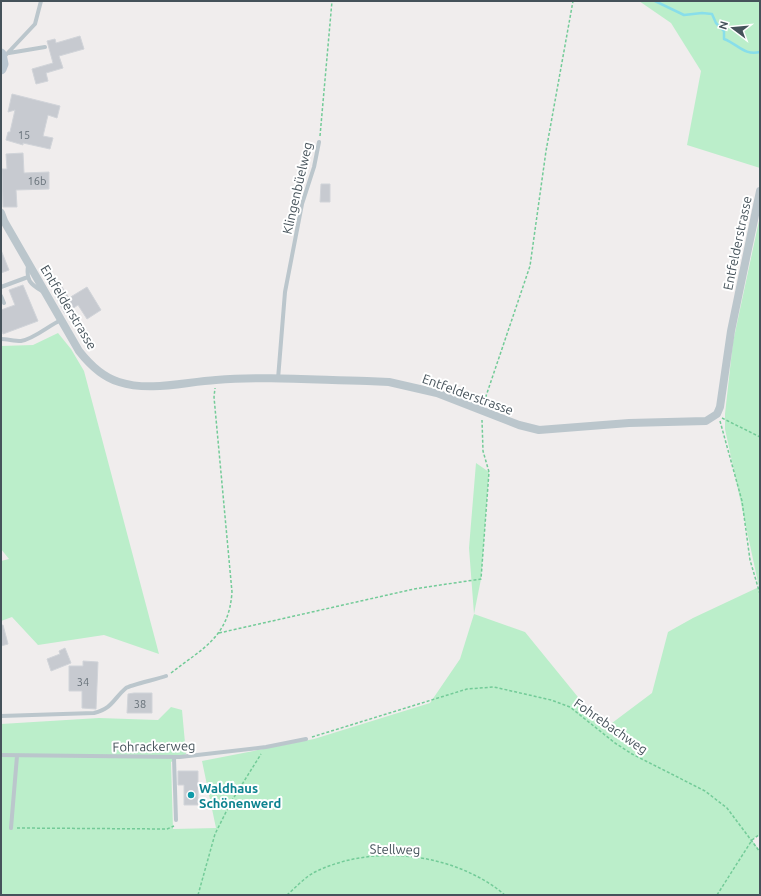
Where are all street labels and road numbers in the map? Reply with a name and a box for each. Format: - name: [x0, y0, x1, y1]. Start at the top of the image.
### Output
- street label: Klingenbüelweg: [280, 140, 314, 236]
- street label: Entfelderstrasse: [720, 195, 754, 291]
- street label: Entfelderstrasse: [38, 262, 100, 352]
- street label: Entfelderstrasse: [421, 371, 515, 417]
- street label: Fohrebachweg: [572, 695, 650, 757]
- street label: Fohrackerweg: [112, 738, 196, 754]
- street label: Stellweg: [370, 842, 420, 856]

